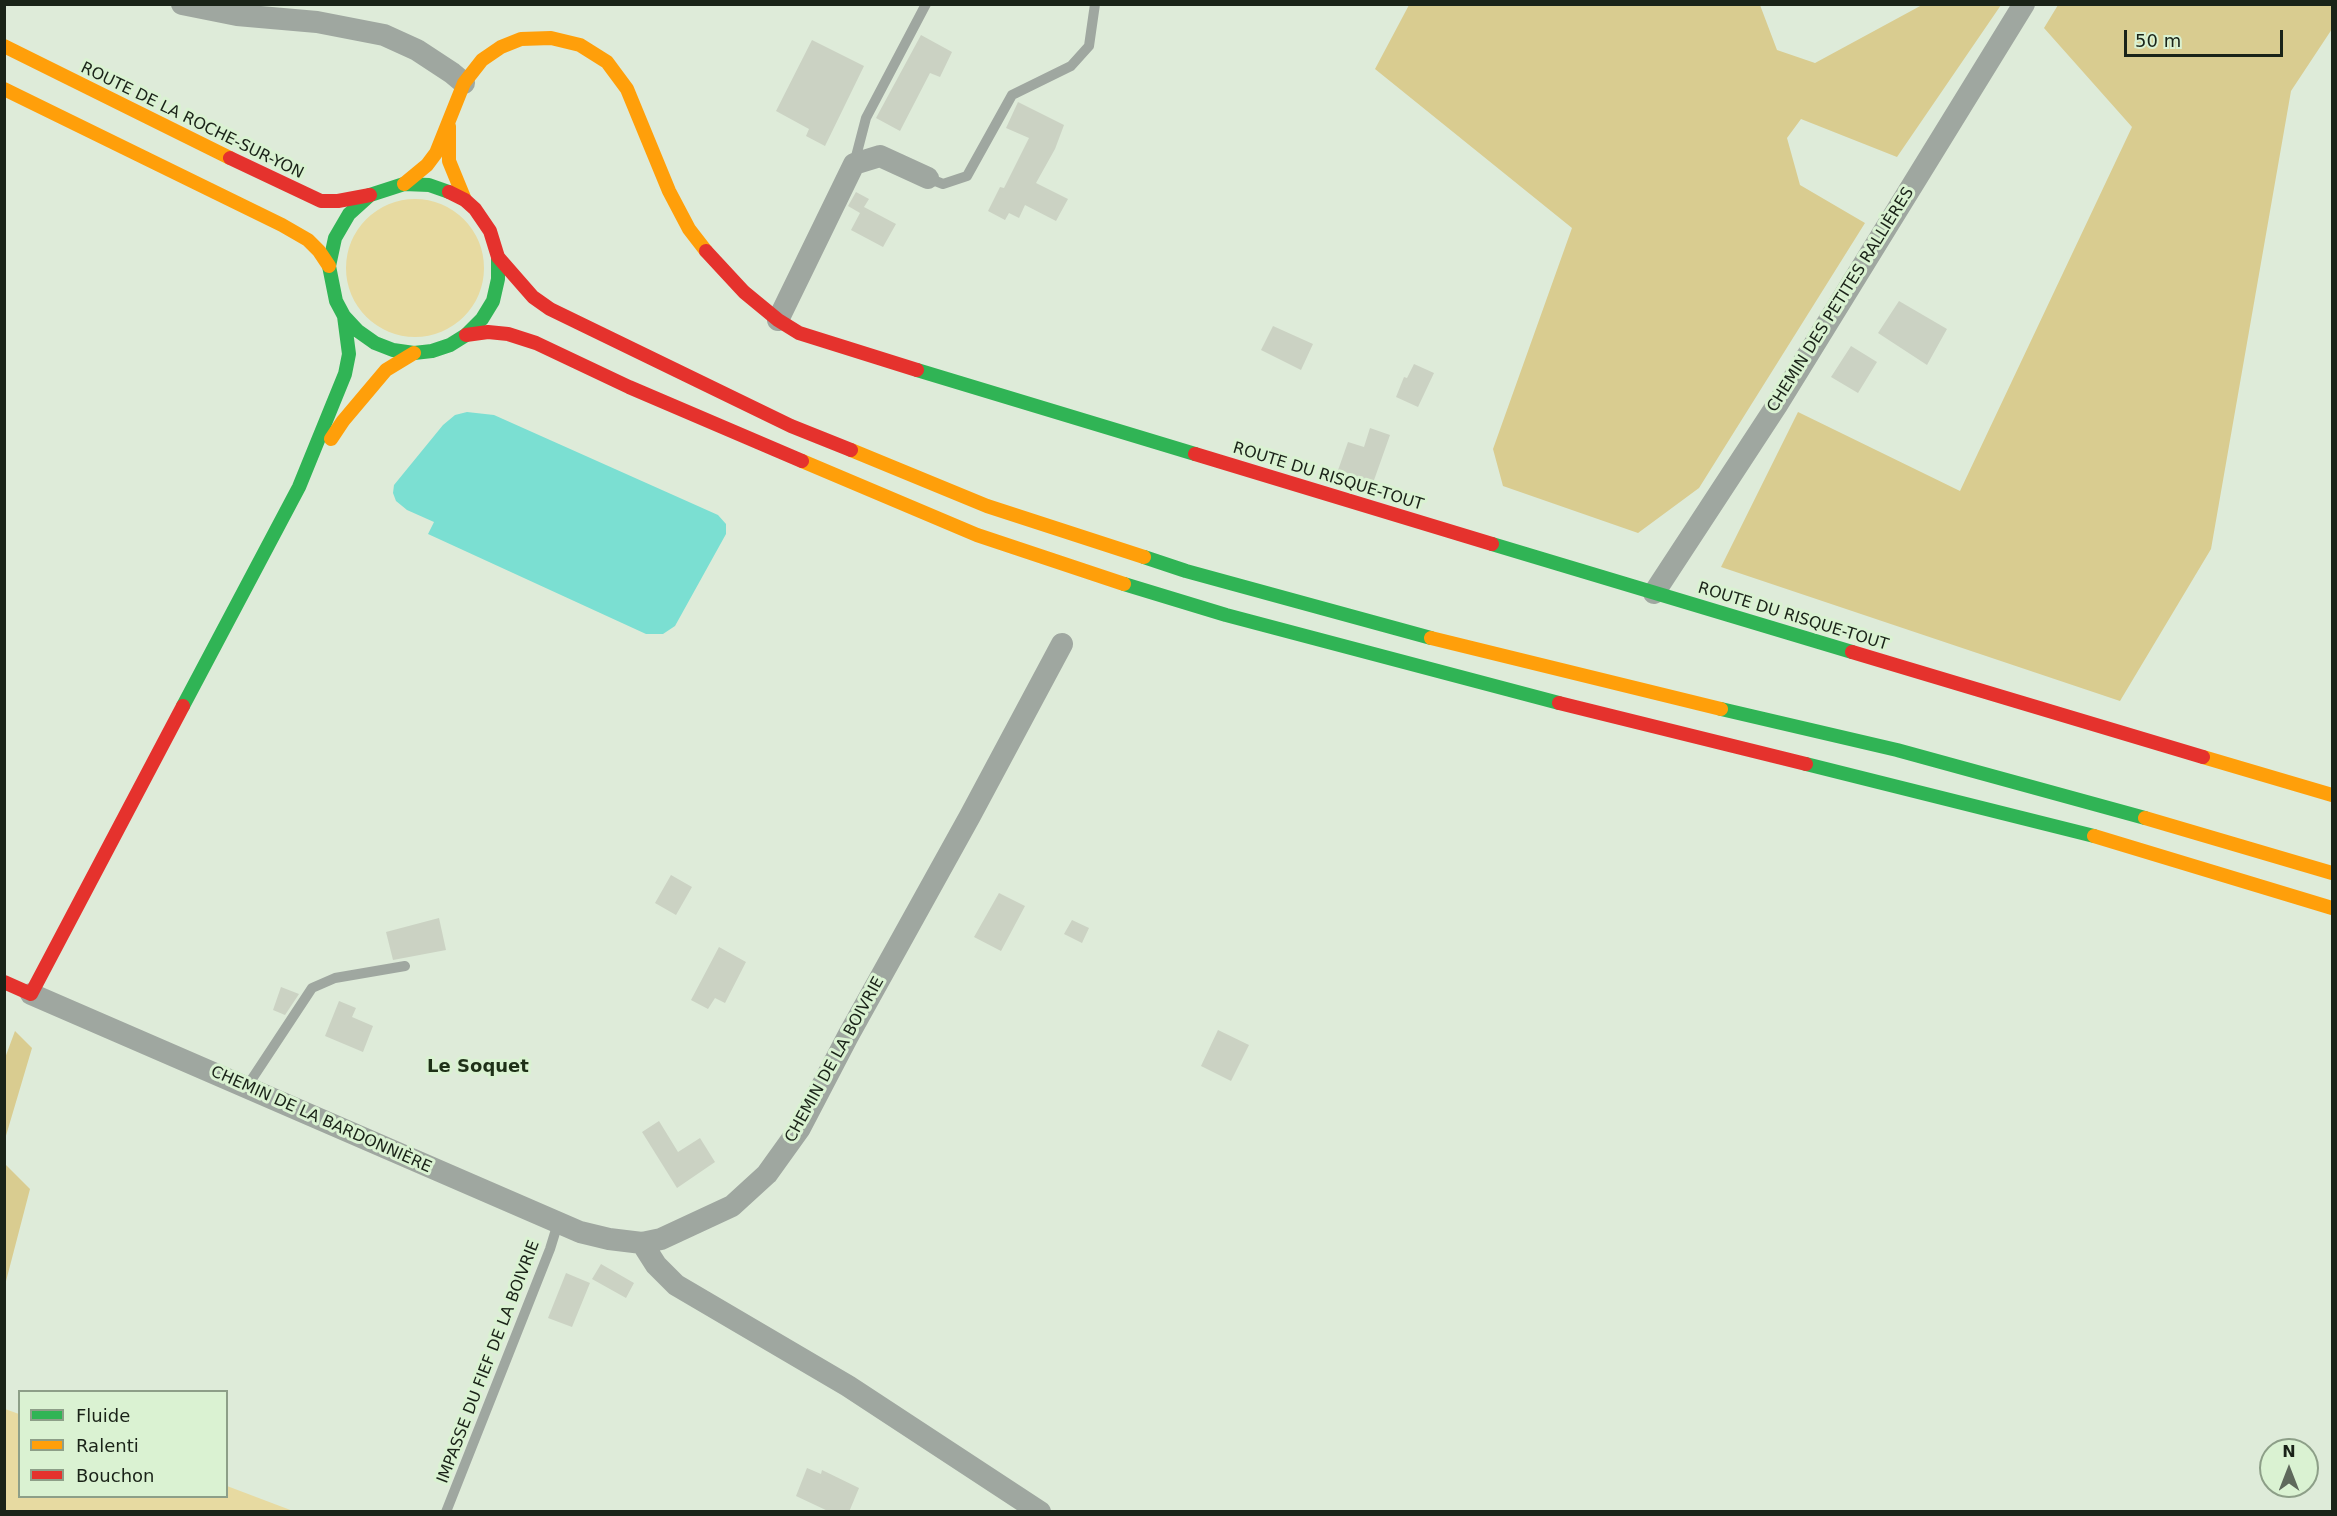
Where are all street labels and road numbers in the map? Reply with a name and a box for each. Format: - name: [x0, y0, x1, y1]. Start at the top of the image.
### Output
- street label: ROUTE DE LA ROCHE-SUR-YON: [77, 59, 307, 183]
- street label: CHEMIN DES PETITES RALLIÈRES: [1764, 184, 1918, 416]
- street label: ROUTE DU RISQUE-TOUT: [1230, 439, 1426, 515]
- street label: ROUTE DU RISQUE-TOUT: [1695, 579, 1891, 655]
- street label: CHEMIN DE LA BOIVRIE: [781, 974, 889, 1146]
- street label: CHEMIN DE LA BARDONNIÈRE: [208, 1062, 434, 1178]
- street label: IMPASSE DU FIEF DE LA BOIVRIE: [434, 1238, 544, 1486]

